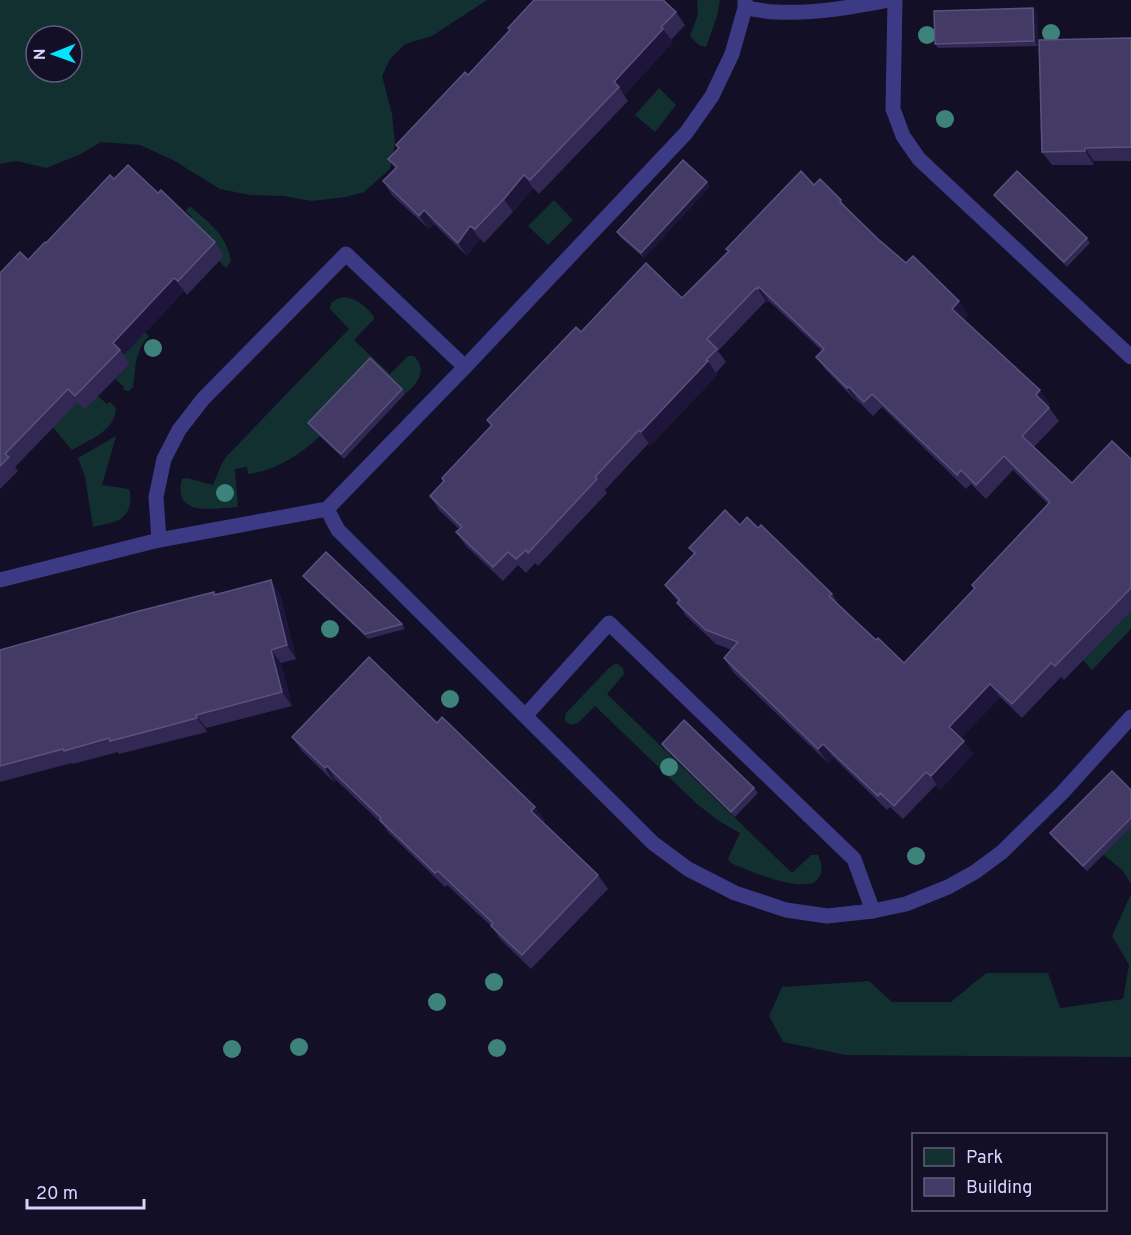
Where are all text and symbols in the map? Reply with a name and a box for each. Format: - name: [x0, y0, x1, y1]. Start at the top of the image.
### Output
- north arrow: [24, 24, 84, 84]
- text: N: [31, 48, 51, 60]
- legend: [912, 1133, 1107, 1211]
- text: Park: [966, 1147, 1003, 1170]
- scale bar: [27, 1172, 144, 1210]
- text: Building: [966, 1177, 1032, 1200]
- text: 20 m: [36, 1183, 78, 1206]

